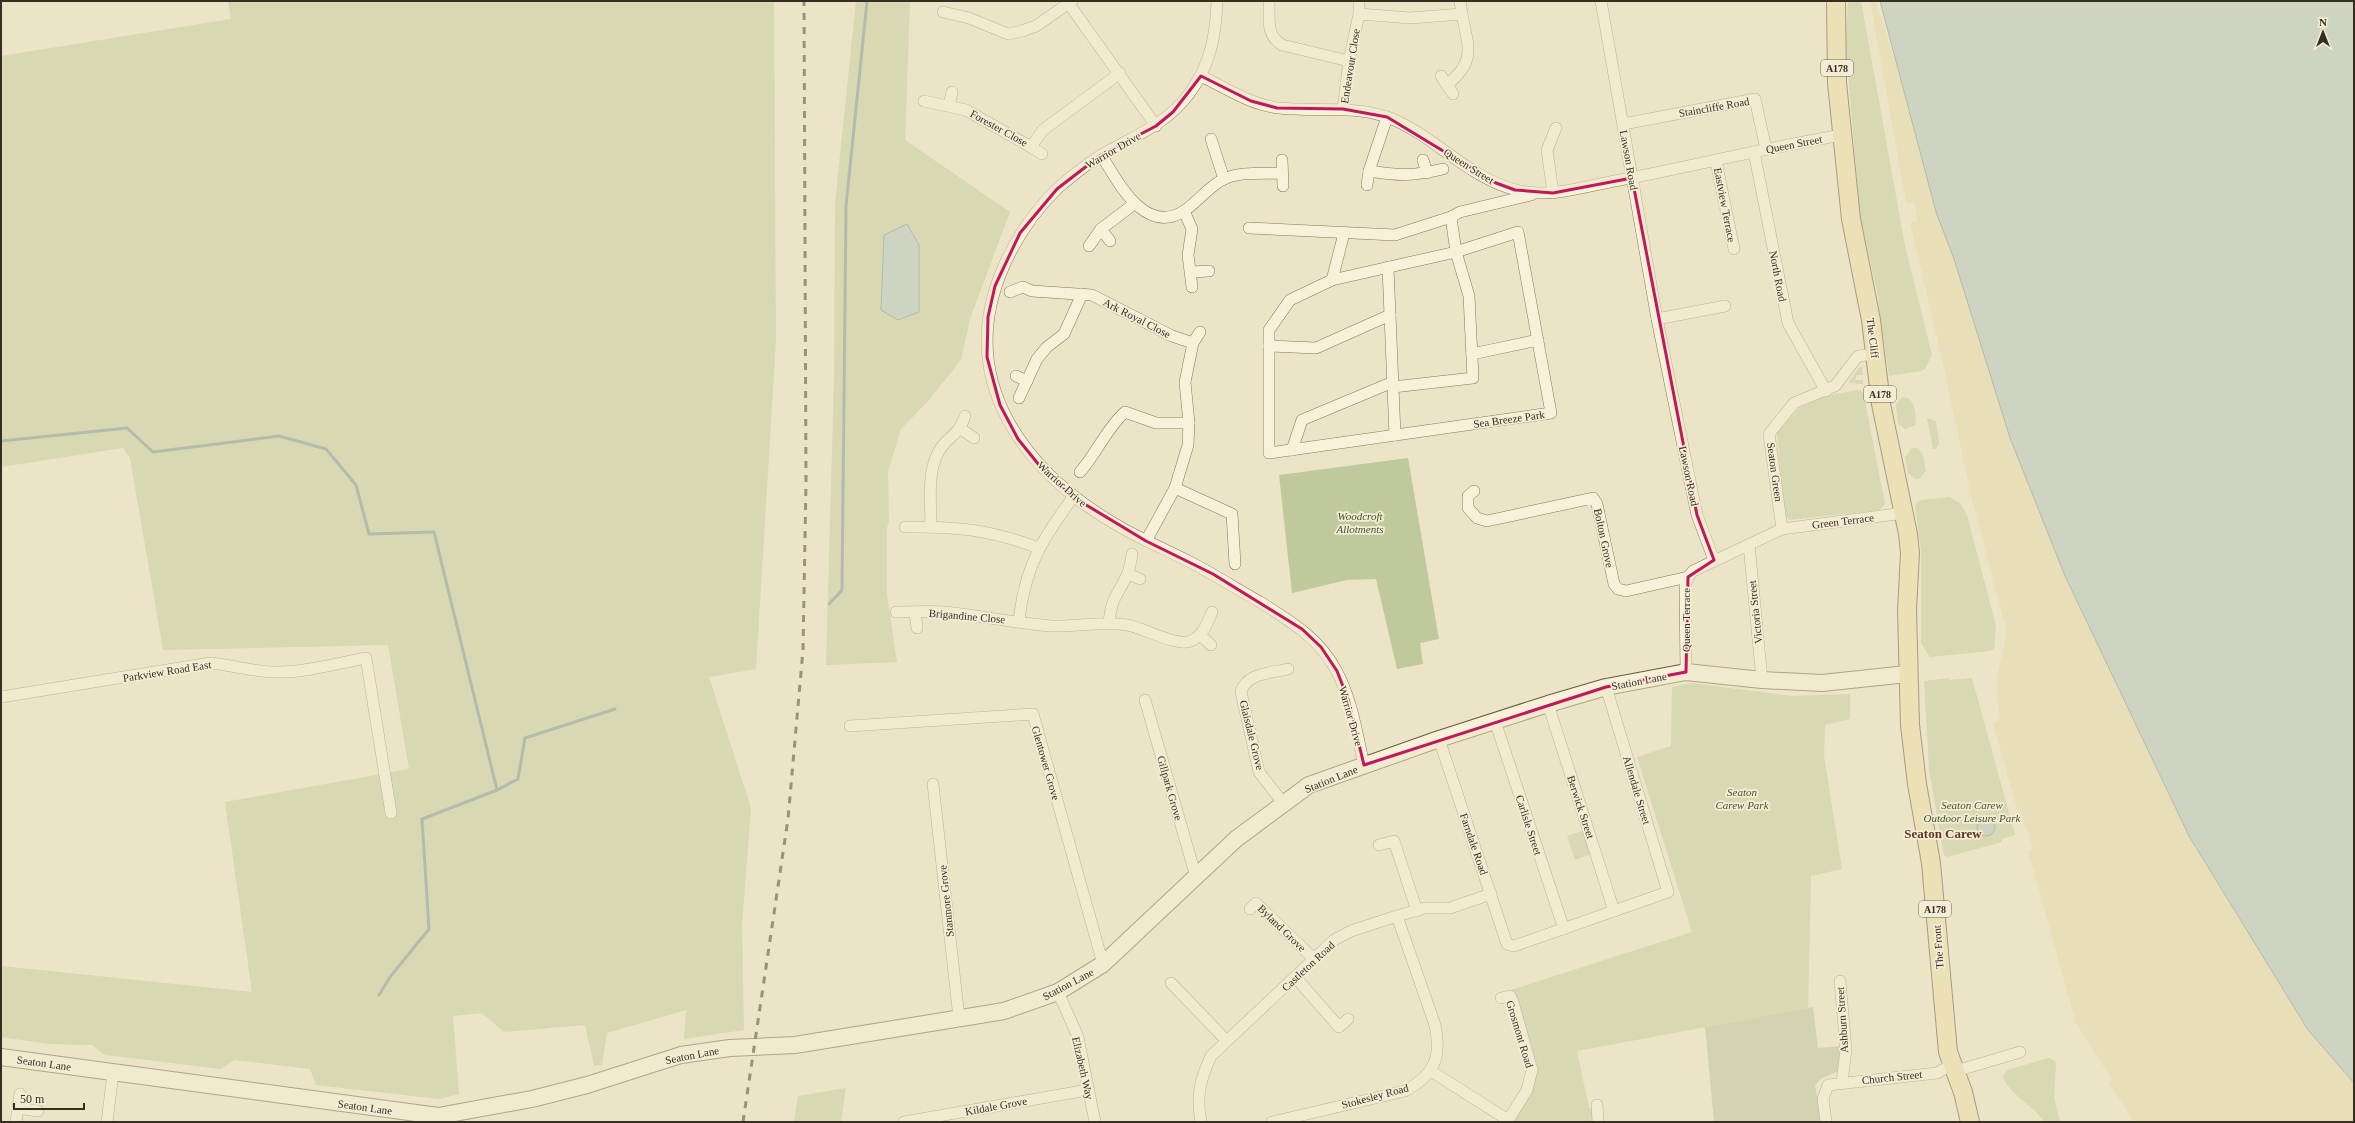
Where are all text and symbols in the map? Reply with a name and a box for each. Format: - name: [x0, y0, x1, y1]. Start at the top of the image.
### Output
- north arrow: [2303, 12, 2343, 52]
- text: N: [2319, 16, 2327, 28]
- street label: Endeavour Close: [1338, 28, 1362, 104]
- road number: A178: [1821, 60, 1853, 76]
- street label: Staincliffe Road: [1678, 95, 1751, 119]
- street label: Forester Close: [968, 107, 1030, 149]
- street label: Warrior Drive: [1083, 129, 1143, 171]
- street label: Lawson Road: [1618, 129, 1640, 191]
- street label: Queen Street: [1765, 133, 1823, 155]
- street label: Queen Street: [1442, 146, 1496, 186]
- street label: Eastview Terrace: [1712, 167, 1738, 243]
- street label: North Road: [1767, 250, 1789, 303]
- street label: Ark Royal Close: [1101, 296, 1173, 340]
- street label: The Cliff: [1865, 317, 1881, 359]
- road number: A178: [1864, 386, 1896, 402]
- street label: Sea Breeze Park: [1472, 408, 1546, 430]
- street label: Seaton Green: [1765, 442, 1785, 503]
- street label: Lawson Road: [1677, 445, 1701, 507]
- street label: Warrior Drive: [1035, 459, 1089, 509]
- street label: Bolton Grove: [1592, 507, 1616, 569]
- park label: Woodcroft Allotments: [1335, 510, 1384, 535]
- street label: Green Terrace: [1811, 511, 1875, 531]
- street label: Victoria Street: [1746, 580, 1764, 644]
- street label: Queen Terrace: [1680, 588, 1692, 652]
- street label: Brigandine Close: [928, 607, 1006, 625]
- street label: Parkview Road East: [122, 658, 212, 684]
- street label: Station Lane: [1610, 670, 1668, 692]
- street label: Warrior Drive: [1337, 685, 1365, 747]
- street label: Glaisdale Grove: [1237, 699, 1267, 771]
- street label: Glentower Grove: [1030, 724, 1062, 802]
- street label: Gillpark Grove: [1155, 754, 1185, 822]
- street label: Allendale Street: [1621, 754, 1653, 826]
- street label: Station Lane: [1303, 763, 1359, 795]
- street label: Berwick Street: [1565, 774, 1597, 840]
- park label: Seaton Carew Park: [1715, 786, 1770, 811]
- street label: Carlisle Street: [1514, 793, 1544, 857]
- park label: Seaton Carew Outdoor Leisure Park: [1924, 799, 2021, 824]
- street label: Farndale Road: [1458, 812, 1490, 877]
- district label: Seaton Carew: [1904, 826, 1982, 841]
- street label: Stanmore Grove: [936, 864, 956, 938]
- road number: A178: [1919, 901, 1951, 917]
- street label: Byland Grove: [1256, 902, 1309, 954]
- street label: The Front: [1930, 925, 1946, 969]
- street label: Castleton Road: [1279, 938, 1337, 993]
- street label: Station Lane: [1041, 966, 1096, 1002]
- street label: Ashburn Street: [1834, 987, 1850, 1053]
- street label: Grosmont Road: [1504, 999, 1536, 1070]
- street label: Elizabeth Way: [1070, 1035, 1096, 1101]
- street label: Seaton Lane: [664, 1044, 720, 1066]
- street label: Seaton Lane: [16, 1053, 72, 1073]
- street label: Church Street: [1861, 1068, 1923, 1086]
- street label: Stokesley Road: [1340, 1081, 1410, 1111]
- scale bar: [14, 1085, 84, 1111]
- text: 50 m: [20, 1092, 45, 1106]
- street label: Kildale Grove: [964, 1095, 1028, 1117]
- street label: Seaton Lane: [337, 1097, 393, 1117]

